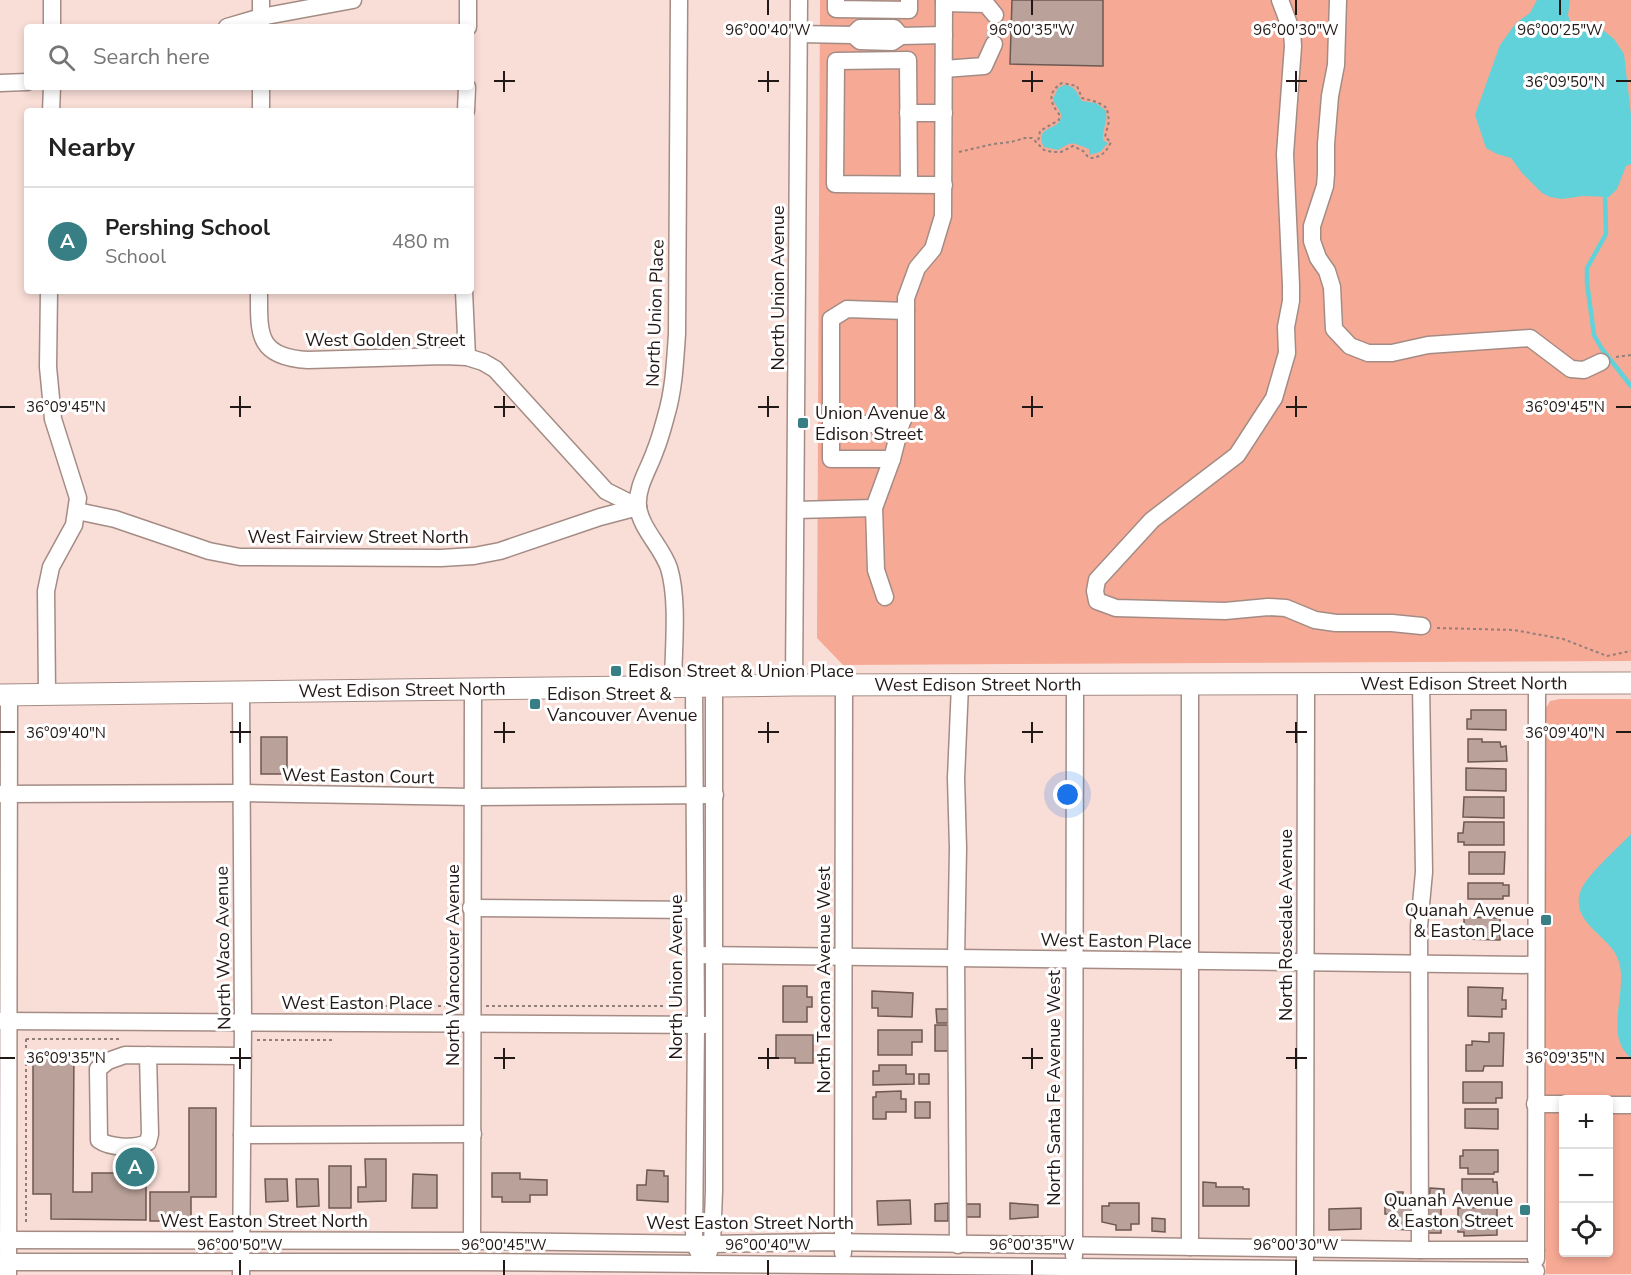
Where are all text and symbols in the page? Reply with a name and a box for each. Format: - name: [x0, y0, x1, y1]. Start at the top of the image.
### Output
- text: 96°00'40"W: [725, 20, 811, 40]
- text: 96°00'35"W: [989, 20, 1075, 40]
- text: 96°00'30"W: [1253, 20, 1339, 40]
- text: 96°00'25"W: [1517, 20, 1603, 40]
- search box: [24, 24, 474, 90]
- icon: search: [45, 41, 78, 74]
- text: Search here: [93, 42, 210, 72]
- text: 36°09'50"N: [1525, 72, 1605, 92]
- text: Nearby: [48, 130, 135, 165]
- street label: North Union Avenue: [766, 205, 790, 371]
- text: Pershing School: [105, 213, 270, 243]
- text: A: [60, 228, 75, 255]
- text: 480 m: [392, 228, 450, 255]
- street label: North Union Place: [640, 239, 670, 387]
- text: School: [105, 243, 166, 270]
- street label: West Golden Street: [305, 328, 466, 352]
- text: 36°09'45"N: [26, 397, 106, 417]
- text: 36°09'45"N: [1525, 397, 1605, 417]
- place label: Union Avenue & Edison Street: [815, 401, 946, 446]
- marker: Union Avenue & Edison Street: [796, 416, 810, 430]
- street label: West Fairview Street North: [247, 525, 469, 549]
- place label: Edison Street & Union Place: [628, 659, 854, 683]
- marker: Edison Street & Union Place: [609, 664, 623, 678]
- street label: West Edison Street North: [1360, 671, 1568, 696]
- street label: West Edison Street North: [874, 672, 1082, 697]
- street label: West Edison Street North: [298, 677, 506, 703]
- place label: Edison Street & Vancouver Avenue: [546, 682, 697, 727]
- marker: Edison Street & Vancouver Avenue: [528, 697, 542, 711]
- text: 36°09'40"N: [26, 723, 106, 743]
- text: 36°09'40"N: [1525, 723, 1605, 743]
- street label: West Easton Court: [282, 763, 435, 789]
- your location: [1053, 780, 1082, 809]
- street label: North Rosedale Avenue: [1274, 829, 1298, 1021]
- street label: North Vancouver Avenue: [441, 864, 465, 1066]
- street label: North Waco Avenue: [210, 866, 236, 1030]
- street label: North Tacoma Avenue West: [812, 866, 836, 1094]
- street label: North Union Avenue: [664, 894, 688, 1060]
- place label: Quanah Avenue & Easton Place: [1405, 898, 1534, 943]
- marker: Quanah Avenue & Easton Place: [1539, 913, 1553, 927]
- street label: West Easton Place: [1040, 928, 1192, 954]
- street label: North Santa Fe Avenue West: [1042, 970, 1066, 1206]
- street label: West Easton Place: [281, 991, 433, 1015]
- text: 36°09'35"N: [26, 1048, 106, 1068]
- text: 36°09'35"N: [1525, 1048, 1605, 1068]
- map controls: [1559, 1095, 1613, 1257]
- button: +: [1559, 1095, 1613, 1149]
- pin: A: [116, 1144, 154, 1190]
- button: −: [1559, 1149, 1613, 1203]
- place label: Quanah Avenue & Easton Street: [1384, 1188, 1514, 1233]
- marker: Quanah Avenue & Easton Street: [1518, 1203, 1532, 1217]
- button: locate: [1559, 1203, 1613, 1257]
- street label: West Easton Street North: [160, 1209, 368, 1233]
- street label: West Easton Street North: [646, 1211, 854, 1235]
- text: 96°00'50"W: [197, 1235, 283, 1255]
- text: 96°00'45"W: [461, 1235, 547, 1255]
- text: 96°00'40"W: [725, 1235, 811, 1255]
- text: 96°00'35"W: [989, 1235, 1075, 1255]
- text: 96°00'30"W: [1253, 1235, 1339, 1255]

